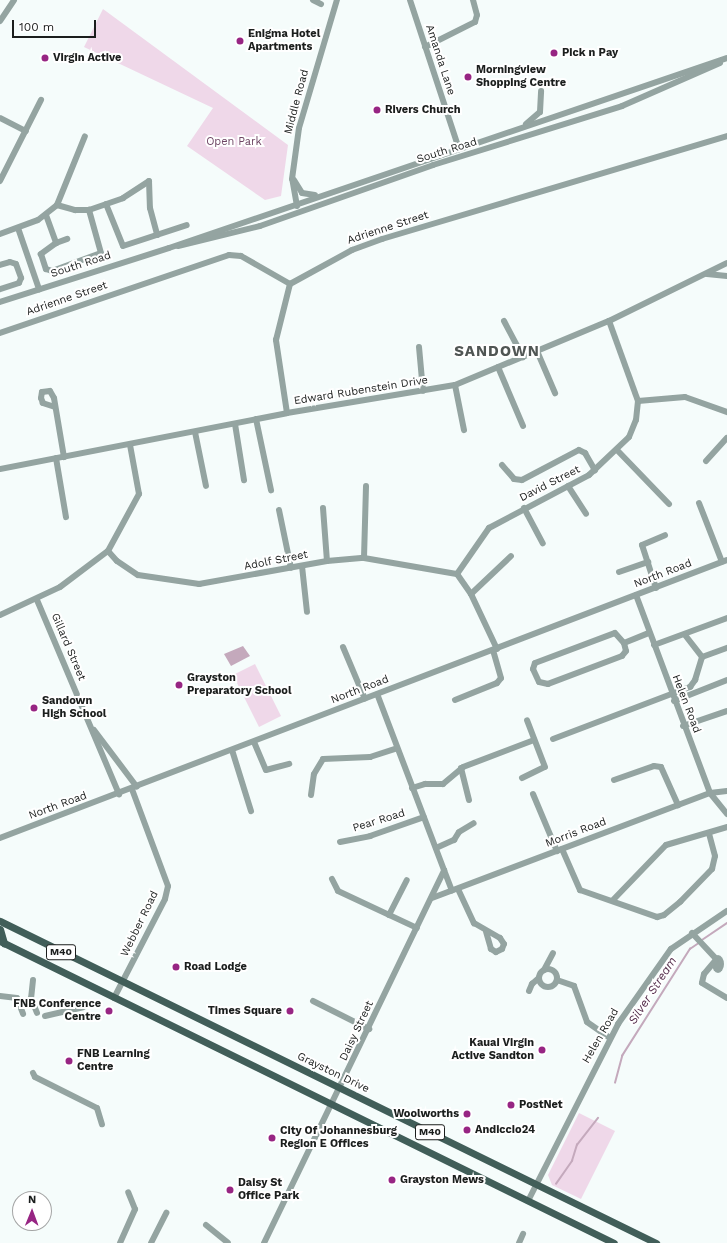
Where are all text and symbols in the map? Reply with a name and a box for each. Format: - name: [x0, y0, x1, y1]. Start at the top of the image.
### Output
- scale bar: [14, 12, 98, 38]
- text: 100 m: [19, 20, 54, 34]
- street label: Amanda Lane: [422, 23, 458, 97]
- place label: Enigma Hotel Apartments: [248, 28, 320, 54]
- marker: Enigma Hotel Apartments: [235, 36, 245, 46]
- place label: Pick n Pay: [562, 46, 618, 60]
- marker: Pick n Pay: [549, 48, 559, 58]
- place label: Virgin Active: [53, 51, 122, 65]
- marker: Virgin Active: [40, 53, 50, 63]
- place label: Morningview Shopping Centre: [476, 64, 566, 90]
- street label: Middle Road: [282, 68, 312, 136]
- marker: Morningview Shopping Centre: [463, 72, 473, 82]
- place label: Rivers Church: [385, 103, 461, 117]
- marker: Rivers Church: [372, 105, 382, 115]
- park label: Open Park: [206, 135, 262, 149]
- street label: South Road: [415, 136, 479, 166]
- street label: Adrienne Street: [346, 209, 430, 247]
- street label: South Road: [49, 249, 113, 281]
- street label: Adrienne Street: [25, 279, 109, 319]
- district label: SANDOWN: [454, 343, 540, 361]
- street label: Edward Rubenstein Drive: [293, 374, 429, 408]
- street label: David Street: [517, 463, 583, 505]
- street label: Adolf Street: [243, 548, 309, 574]
- street label: North Road: [632, 557, 694, 591]
- street label: Gillard Street: [48, 611, 88, 683]
- place label: Grayston Preparatory School: [187, 672, 292, 698]
- street label: North Road: [329, 673, 391, 707]
- street label: Helen Road: [669, 673, 703, 735]
- marker: Grayston Preparatory School: [174, 680, 184, 690]
- place label: Sandown High School: [42, 695, 106, 721]
- marker: Sandown High School: [29, 703, 39, 713]
- street label: North Road: [27, 789, 89, 823]
- street label: Pear Road: [351, 807, 407, 835]
- street label: Morris Road: [544, 815, 608, 851]
- street label: Webber Road: [118, 889, 162, 959]
- road number: M40: [46, 944, 76, 960]
- water label: Silver Stream: [626, 954, 680, 1028]
- place label: Road Lodge: [184, 960, 247, 974]
- marker: Road Lodge: [171, 962, 181, 972]
- place label: FNB Conference Centre: [13, 998, 101, 1024]
- street label: Daisy Street: [337, 999, 377, 1063]
- place label: Times Square: [208, 1004, 282, 1018]
- marker: FNB Conference Centre: [104, 1006, 114, 1016]
- marker: Times Square: [285, 1006, 295, 1016]
- street label: Helen Road: [580, 1006, 622, 1066]
- place label: Kauai Virgin Active Sandton: [452, 1037, 534, 1063]
- marker: Kauai Virgin Active Sandton: [537, 1045, 547, 1055]
- place label: FNB Learning Centre: [77, 1048, 150, 1074]
- street label: Grayston Drive: [295, 1050, 371, 1096]
- marker: FNB Learning Centre: [64, 1056, 74, 1066]
- place label: PostNet: [519, 1098, 563, 1112]
- marker: PostNet: [506, 1100, 516, 1110]
- place label: Woolworths: [393, 1107, 459, 1121]
- marker: Woolworths: [462, 1109, 472, 1119]
- place label: Andiccio24: [475, 1123, 535, 1137]
- road number: M40: [415, 1124, 445, 1140]
- place label: City Of Johannesburg Region E Offices: [280, 1125, 398, 1151]
- marker: Andiccio24: [462, 1125, 472, 1135]
- marker: City Of Johannesburg Region E Offices: [267, 1133, 277, 1143]
- place label: Grayston Mews: [400, 1173, 484, 1187]
- marker: Grayston Mews: [387, 1175, 397, 1185]
- place label: Daisy St Office Park: [238, 1177, 299, 1203]
- marker: Daisy St Office Park: [225, 1185, 235, 1195]
- north arrow: [12, 1191, 52, 1231]
- text: N: [28, 1193, 36, 1206]

